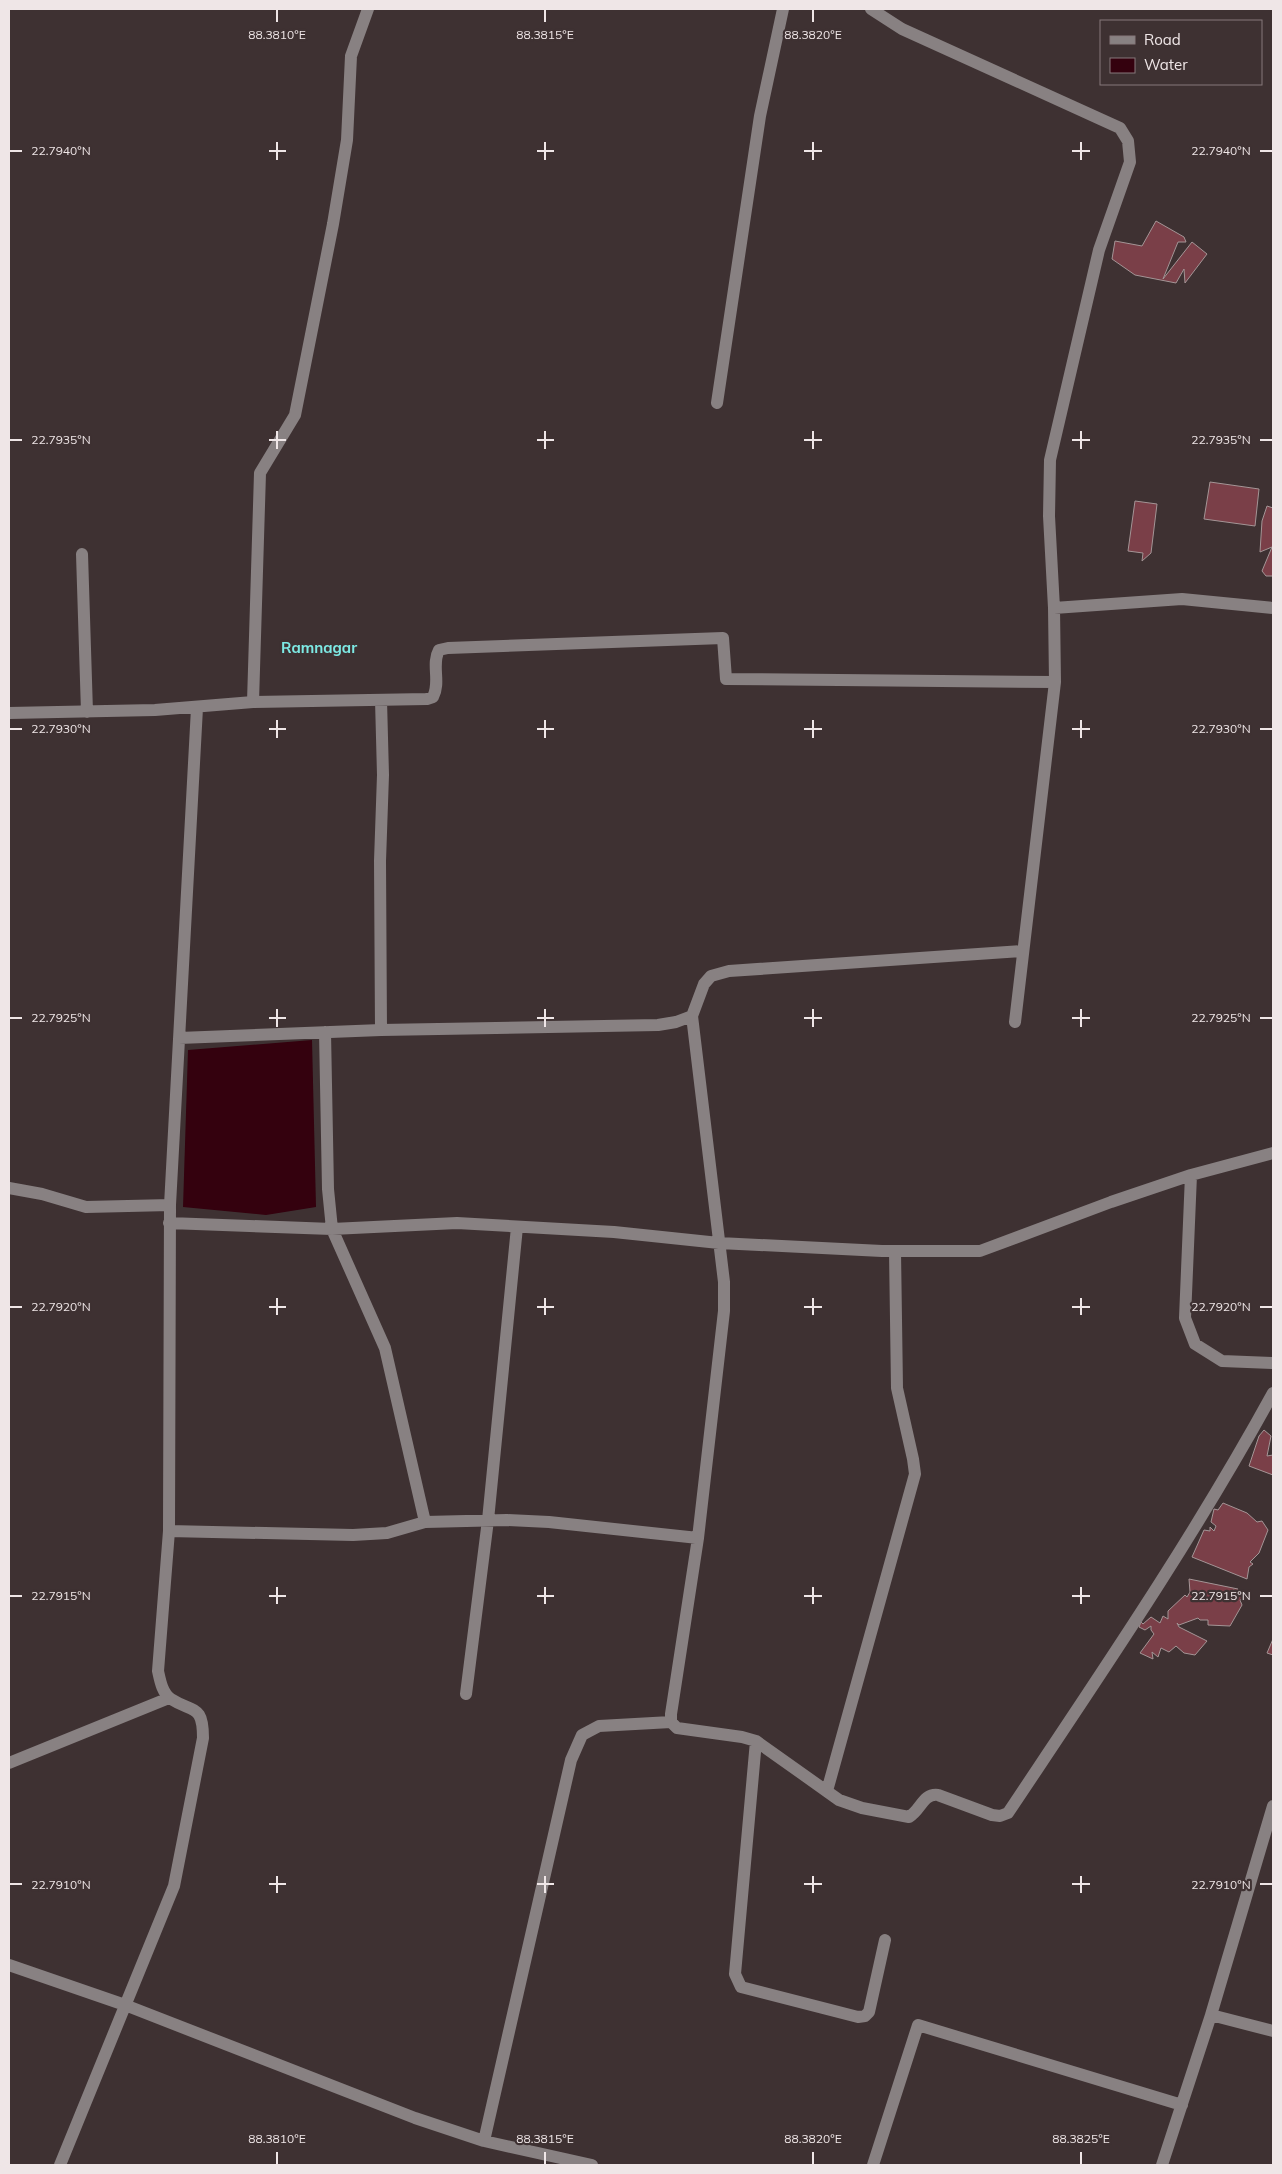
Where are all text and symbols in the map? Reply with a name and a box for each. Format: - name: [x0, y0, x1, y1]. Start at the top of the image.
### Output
- legend: [1100, 20, 1262, 85]
- text: 88.3810°E: [248, 27, 306, 42]
- text: 88.3815°E: [516, 27, 574, 42]
- text: 88.3820°E: [784, 27, 842, 42]
- text: Road: [1144, 30, 1181, 49]
- text: Water: [1144, 55, 1188, 74]
- text: 22.7940°N: [31, 143, 91, 158]
- text: 22.7940°N: [1191, 143, 1251, 158]
- text: 22.7935°N: [31, 432, 91, 447]
- text: 22.7935°N: [1191, 432, 1251, 447]
- district label: Ramnagar: [281, 638, 357, 657]
- text: 22.7930°N: [31, 721, 91, 736]
- text: 22.7930°N: [1191, 721, 1251, 736]
- text: 22.7925°N: [31, 1010, 91, 1025]
- text: 22.7925°N: [1191, 1010, 1251, 1025]
- text: 22.7920°N: [31, 1299, 91, 1314]
- text: 22.7920°N: [1191, 1299, 1251, 1314]
- text: 22.7915°N: [31, 1588, 91, 1603]
- text: 22.7915°N: [1191, 1588, 1251, 1603]
- text: 22.7910°N: [31, 1877, 91, 1892]
- text: 22.7910°N: [1191, 1877, 1251, 1892]
- text: 88.3810°E: [248, 2131, 306, 2146]
- text: 88.3815°E: [516, 2131, 574, 2146]
- text: 88.3820°E: [784, 2131, 842, 2146]
- text: 88.3825°E: [1052, 2131, 1110, 2146]

